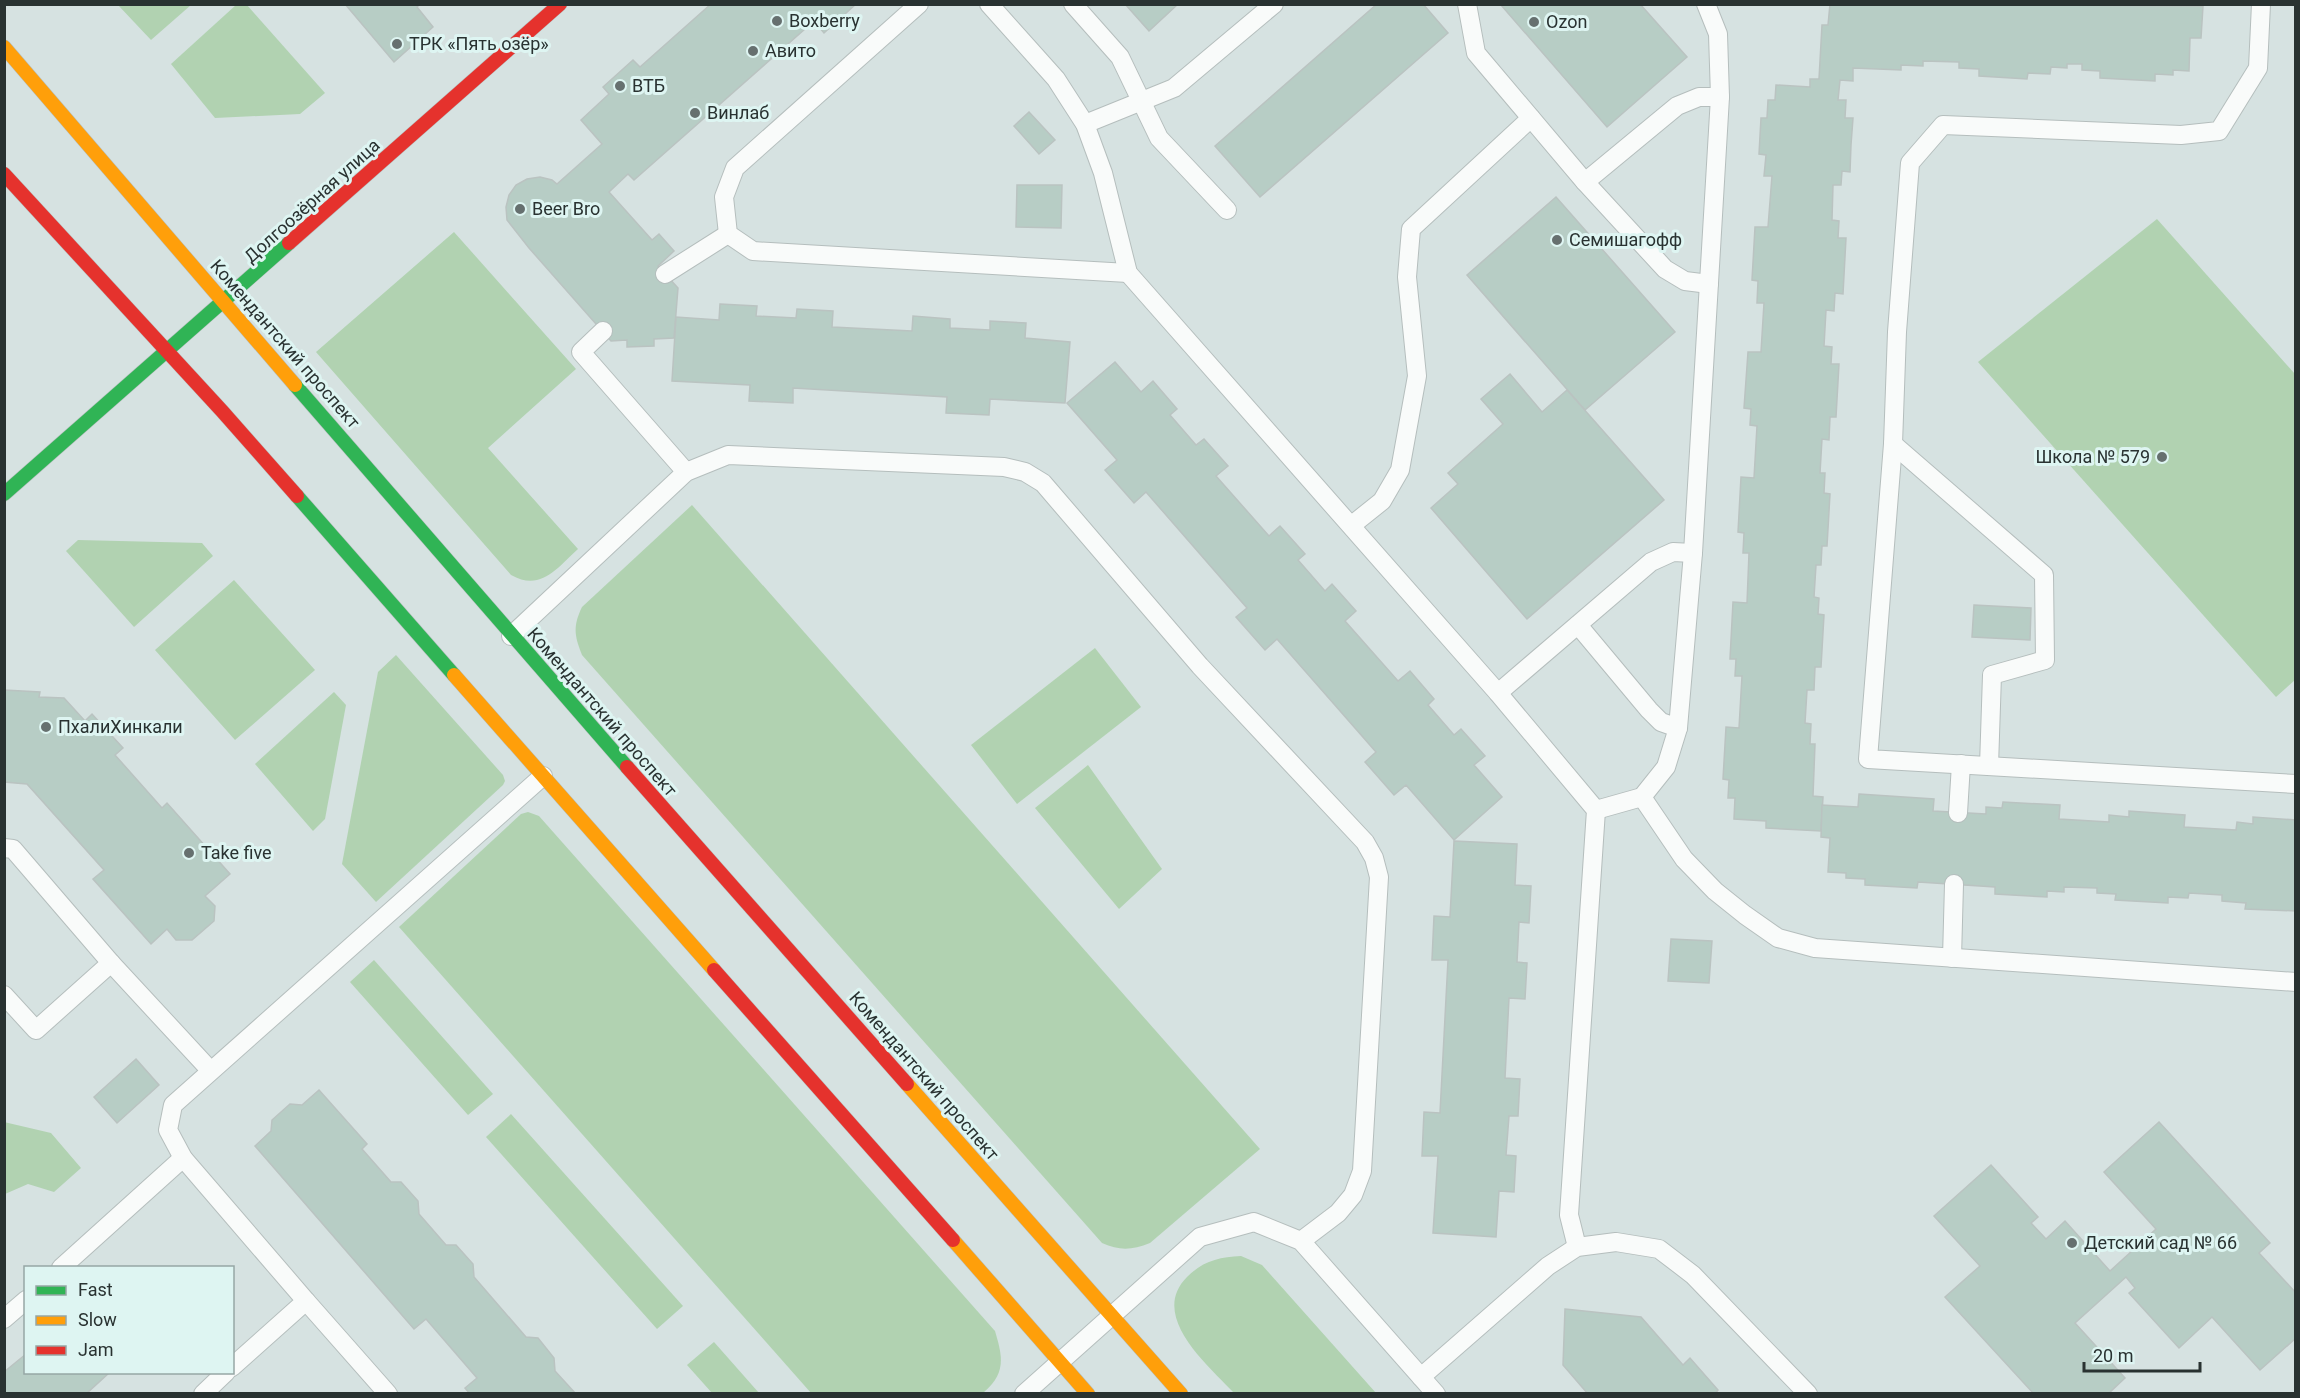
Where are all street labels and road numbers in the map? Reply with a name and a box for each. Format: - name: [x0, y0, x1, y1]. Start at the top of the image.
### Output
- street label: Долгоозёрная улица: [240, 134, 384, 267]
- street label: Комендантский проспект: [206, 255, 365, 433]
- street label: Комендантский проспект: [523, 623, 682, 801]
- street label: Комендантский проспект: [845, 987, 1004, 1165]

